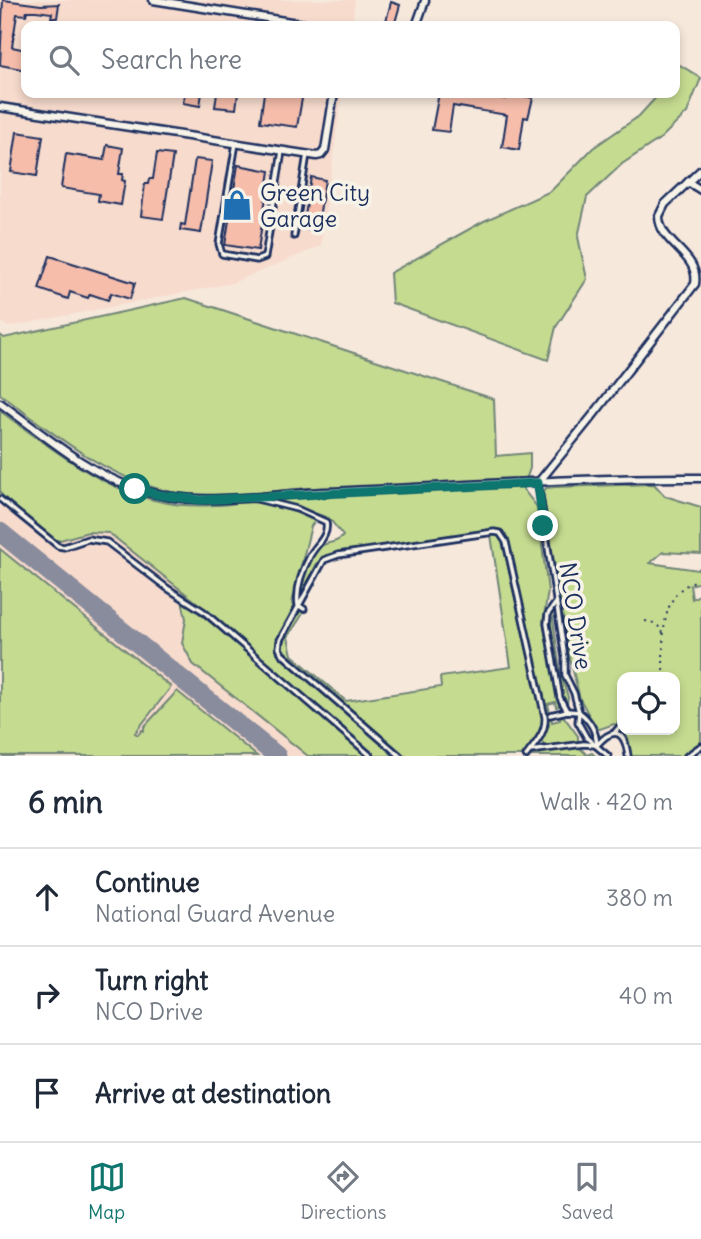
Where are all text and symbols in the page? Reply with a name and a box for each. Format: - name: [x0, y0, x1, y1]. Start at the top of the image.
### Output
- search box: [21, 21, 680, 98]
- icon: search: [45, 41, 83, 79]
- text: Search here: [101, 43, 242, 76]
- place label: Green City Garage: [260, 178, 370, 233]
- shop icon: Green City Garage: [220, 188, 254, 222]
- route start: [119, 473, 150, 504]
- route end: [527, 510, 558, 541]
- street label: NCO Drive: [553, 560, 599, 672]
- map controls: [617, 672, 680, 735]
- button: locate: [617, 672, 680, 735]
- text: 6 min: [28, 783, 103, 821]
- text: Walk · 420 m: [540, 787, 673, 816]
- text: Continue: [95, 866, 200, 899]
- icon: ahead: [28, 878, 66, 916]
- text: 380 m: [606, 883, 673, 912]
- text: National Guard Avenue: [95, 899, 335, 928]
- text: Turn right: [95, 964, 208, 997]
- icon: right: [28, 976, 66, 1014]
- text: 40 m: [619, 981, 673, 1010]
- text: NCO Drive: [95, 997, 203, 1026]
- icon: arrive: [28, 1074, 66, 1112]
- text: Arrive at destination: [95, 1077, 331, 1110]
- tab: Map: [88, 1158, 126, 1224]
- tab: Directions: [301, 1158, 386, 1224]
- tab: Saved: [561, 1158, 613, 1224]

